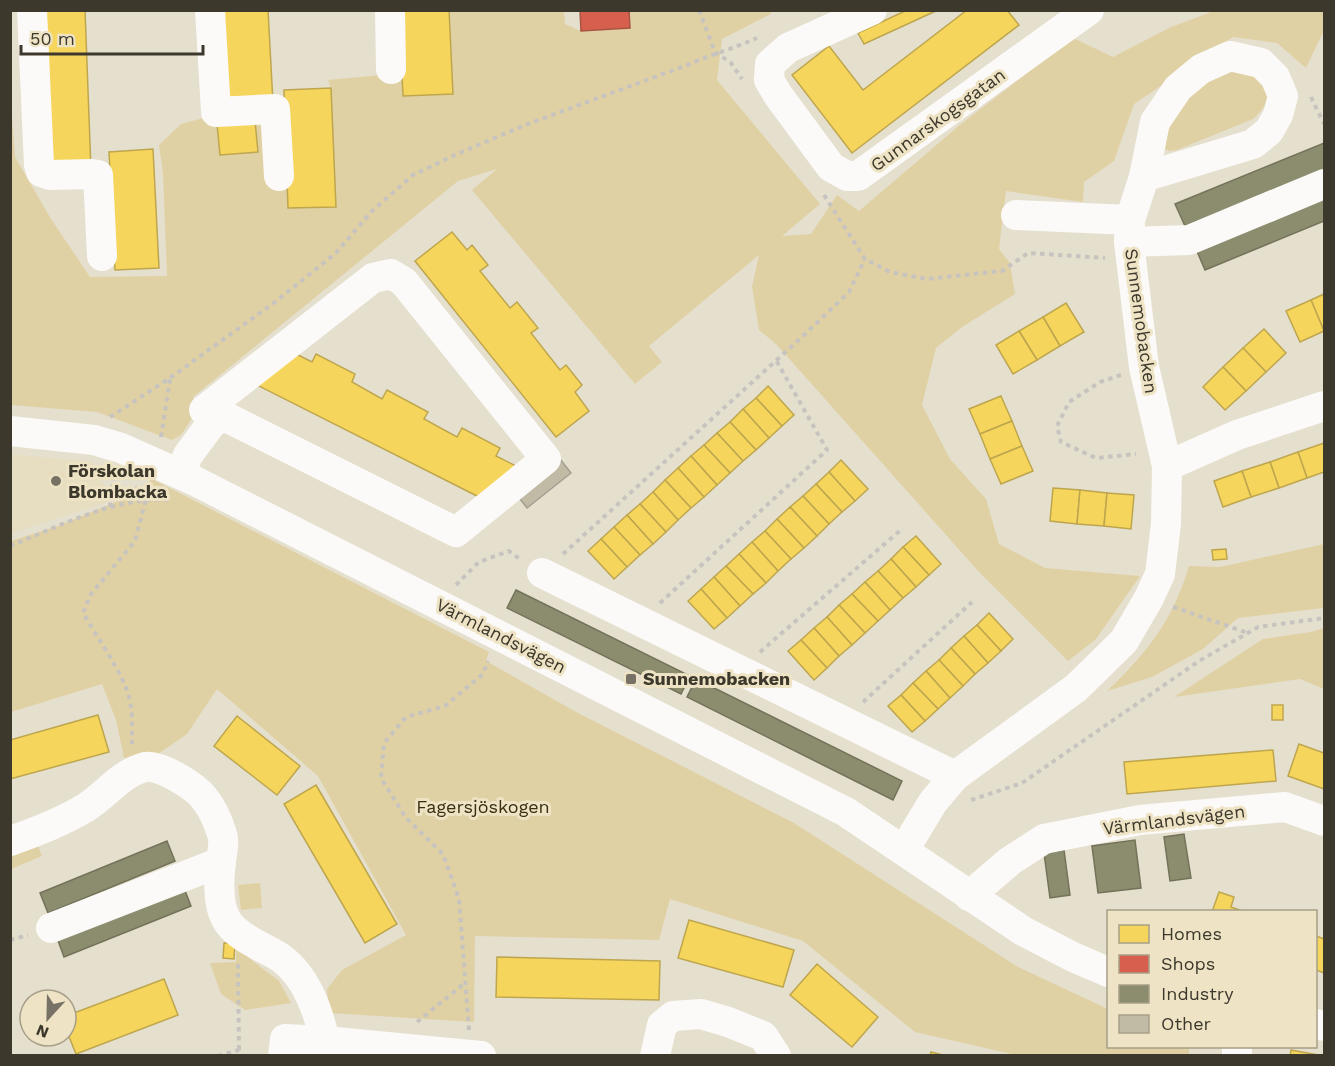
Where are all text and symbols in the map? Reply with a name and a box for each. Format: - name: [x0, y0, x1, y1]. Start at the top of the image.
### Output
- scale bar: [21, 18, 202, 56]
- text: 50 m: [30, 28, 75, 49]
- street label: Gunnarskogsgatan: [866, 64, 1009, 175]
- street label: Sunnemobacken: [1121, 247, 1162, 395]
- place label: Förskolan Blombacka: [68, 460, 168, 502]
- marker: Förskolan Blombacka: [49, 474, 63, 488]
- street label: Värmlandsvägen: [433, 594, 570, 677]
- place label: Sunnemobacken: [643, 668, 790, 689]
- marker: Sunnemobacken: [624, 672, 638, 686]
- park label: Fagersjöskogen: [416, 796, 550, 817]
- street label: Värmlandsvägen: [1102, 800, 1246, 839]
- legend: [1107, 910, 1317, 1048]
- text: Homes: [1161, 923, 1222, 944]
- text: Shops: [1161, 953, 1215, 974]
- text: Industry: [1161, 983, 1234, 1004]
- north arrow: [18, 988, 78, 1048]
- text: Other: [1161, 1013, 1211, 1034]
- text: N: [34, 1020, 52, 1042]

